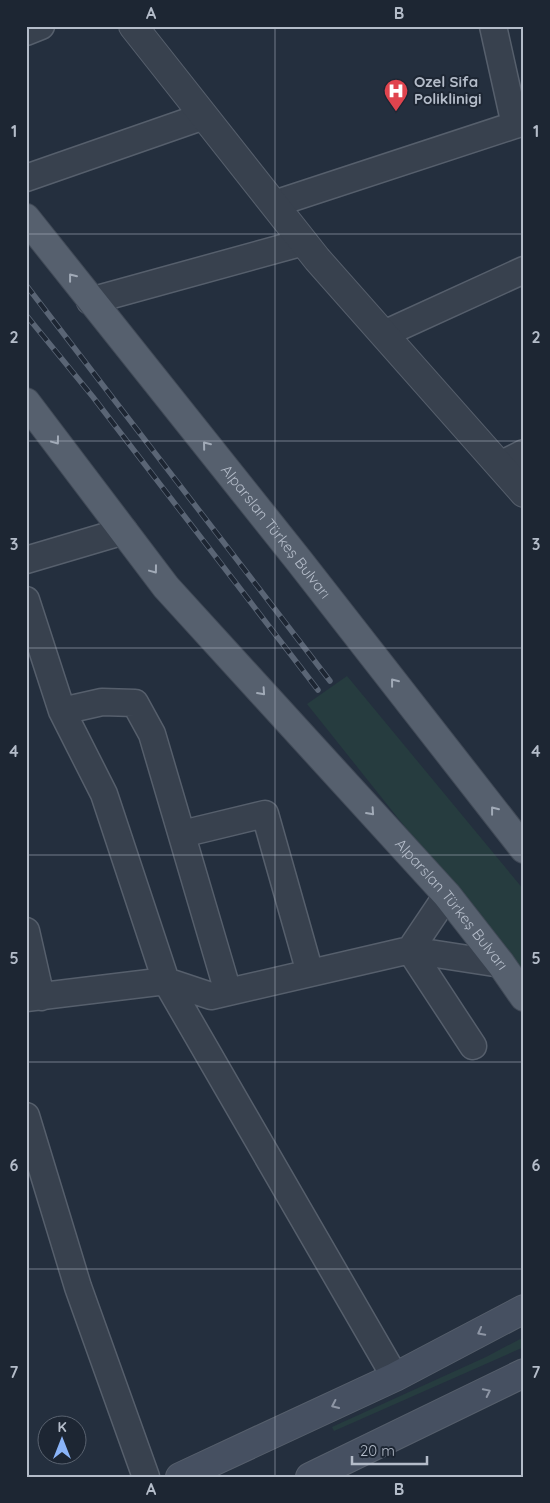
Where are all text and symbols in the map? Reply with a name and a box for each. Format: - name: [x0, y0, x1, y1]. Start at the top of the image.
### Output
- text: A: [146, 3, 157, 23]
- text: B: [394, 3, 404, 23]
- place label: Ozel Sifa Poliklinigi: [414, 72, 482, 108]
- hospital icon: Ozel Sifa Poliklinigi: [383, 78, 409, 112]
- text: 1: [11, 121, 17, 141]
- text: 1: [533, 121, 539, 141]
- one-way arrow: [69, 274, 77, 283]
- text: 2: [9, 327, 19, 347]
- text: 2: [531, 327, 541, 347]
- one-way arrow: [50, 435, 58, 444]
- one-way arrow: [204, 442, 212, 451]
- street label: Alparslan Türkeş Bulvarı: [217, 461, 335, 602]
- text: 3: [10, 534, 18, 554]
- text: 3: [532, 534, 540, 554]
- one-way arrow: [148, 565, 157, 574]
- one-way arrow: [391, 678, 400, 688]
- one-way arrow: [256, 686, 265, 695]
- text: 4: [9, 741, 19, 761]
- text: 4: [531, 741, 541, 761]
- one-way arrow: [491, 806, 500, 816]
- one-way arrow: [365, 807, 374, 816]
- street label: Alparslan Türkeş Bulvarı: [391, 834, 512, 974]
- text: 5: [9, 948, 19, 968]
- text: 5: [531, 948, 541, 968]
- text: 6: [10, 1155, 19, 1175]
- text: 6: [532, 1155, 541, 1175]
- one-way arrow: [477, 1326, 486, 1336]
- text: 7: [10, 1362, 19, 1382]
- text: 7: [532, 1362, 541, 1382]
- one-way arrow: [482, 1388, 491, 1398]
- one-way arrow: [332, 1398, 341, 1408]
- north arrow: [38, 1416, 88, 1466]
- text: K: [57, 1418, 67, 1436]
- scale bar: [352, 1433, 428, 1465]
- text: 20 m: [360, 1441, 395, 1460]
- text: A: [146, 1479, 157, 1499]
- text: B: [394, 1479, 404, 1499]

